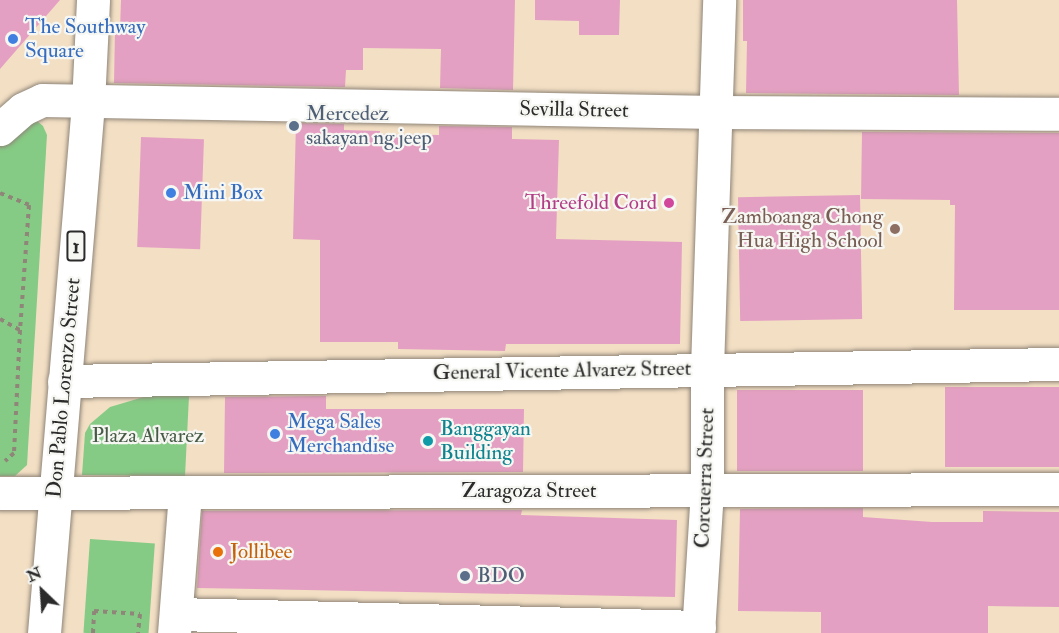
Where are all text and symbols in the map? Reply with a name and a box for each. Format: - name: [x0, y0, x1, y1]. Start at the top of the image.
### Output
- place label: The Southway Square: [25, 14, 146, 64]
- marker: The Southway Square: [6, 32, 20, 46]
- street label: Sevilla Street: [519, 96, 629, 124]
- place label: Mercedez sakayan ng jeep: [306, 101, 432, 151]
- marker: Mercedez sakayan ng jeep: [287, 119, 301, 133]
- place label: Mini Box: [183, 180, 263, 206]
- marker: Mini Box: [164, 186, 178, 200]
- place label: Threefold Cord: [525, 190, 657, 216]
- marker: Threefold Cord: [662, 196, 676, 210]
- place label: Zamboanga Chong Hua High School: [721, 204, 883, 254]
- marker: Zamboanga Chong Hua High School: [888, 222, 902, 236]
- road number: 1: [66, 229, 86, 263]
- street label: Don Pablo Lorenzo Street: [42, 277, 86, 499]
- street label: General Vicente Alvarez Street: [433, 356, 691, 386]
- street label: Corcuerra Street: [690, 407, 720, 549]
- place label: Mega Sales Merchandise: [287, 409, 394, 459]
- place label: Banggayan Building: [440, 416, 531, 466]
- park label: Plaza Alvarez: [92, 423, 204, 449]
- marker: Mega Sales Merchandise: [268, 427, 282, 441]
- marker: Banggayan Building: [421, 434, 435, 448]
- street label: Zaragoza Street: [461, 478, 597, 504]
- place label: Jollibee: [230, 539, 292, 565]
- marker: Jollibee: [211, 545, 225, 559]
- north arrow: [12, 561, 72, 621]
- text: N: [24, 563, 45, 587]
- place label: BDO: [477, 563, 525, 589]
- marker: BDO: [458, 569, 472, 583]

